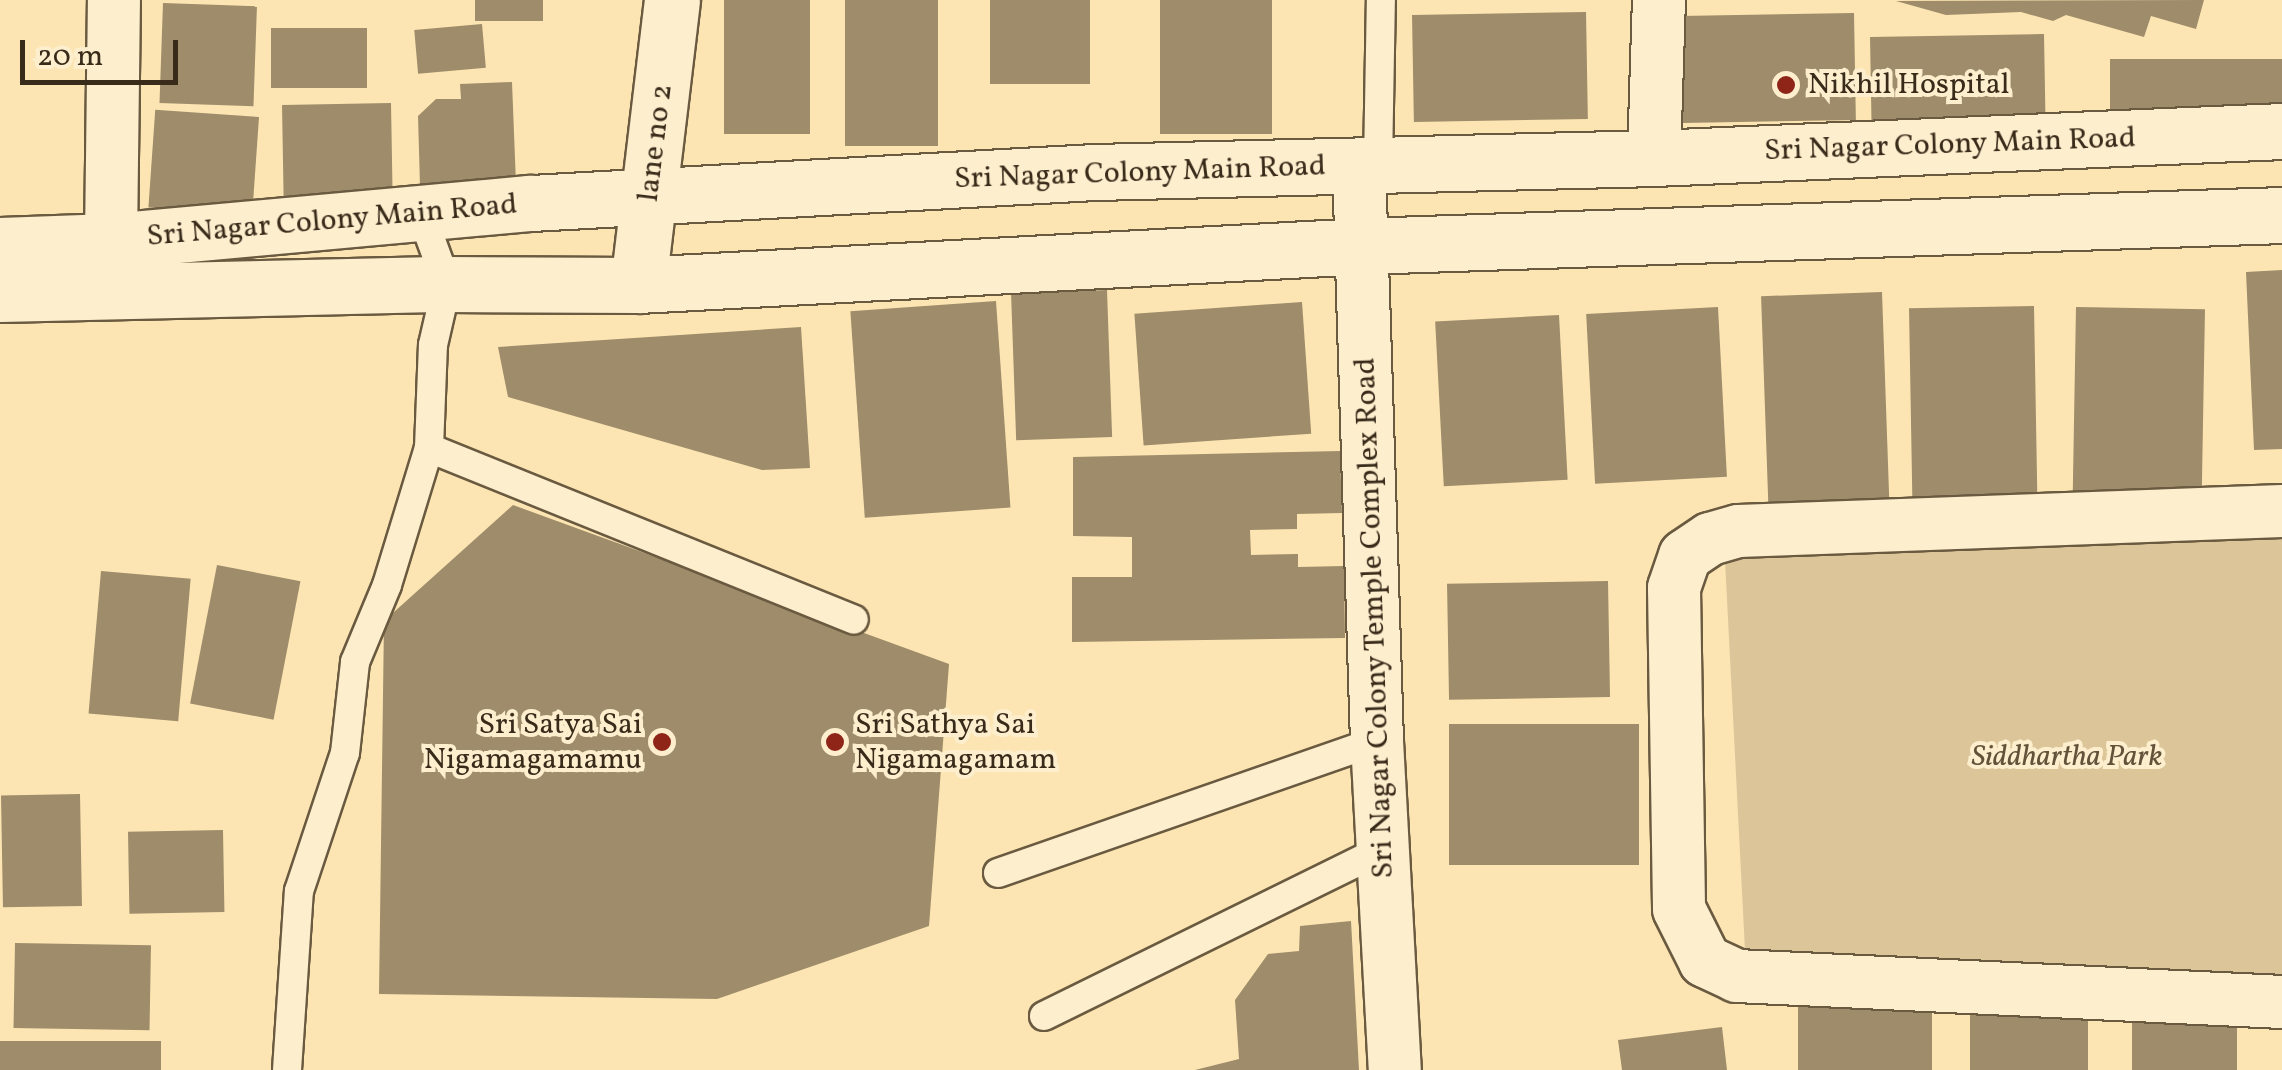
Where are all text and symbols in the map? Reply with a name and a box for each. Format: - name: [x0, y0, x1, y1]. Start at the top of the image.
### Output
- scale bar: [25, 20, 182, 82]
- text: 20 m: [37, 36, 103, 78]
- place label: Nikhil Hospital: [1808, 67, 2010, 103]
- marker: Nikhil Hospital: [1773, 72, 1799, 98]
- street label: lane no 2: [631, 82, 681, 204]
- street label: Sri Nagar Colony Main Road: [1763, 121, 2137, 169]
- street label: Sri Nagar Colony Main Road: [953, 149, 1327, 197]
- street label: Sri Nagar Colony Main Road: [145, 187, 519, 255]
- street label: Sri Nagar Colony Temple Complex Road: [1348, 356, 1402, 880]
- place label: Sri Satya Sai Nigamagamamu: [424, 707, 642, 778]
- place label: Sri Sathya Sai Nigamagamam: [855, 707, 1056, 778]
- marker: Sri Satya Sai Nigamagamamu: [651, 731, 673, 753]
- marker: Sri Sathya Sai Nigamagamam: [824, 731, 846, 753]
- park label: Siddhartha Park: [1972, 739, 2162, 775]

